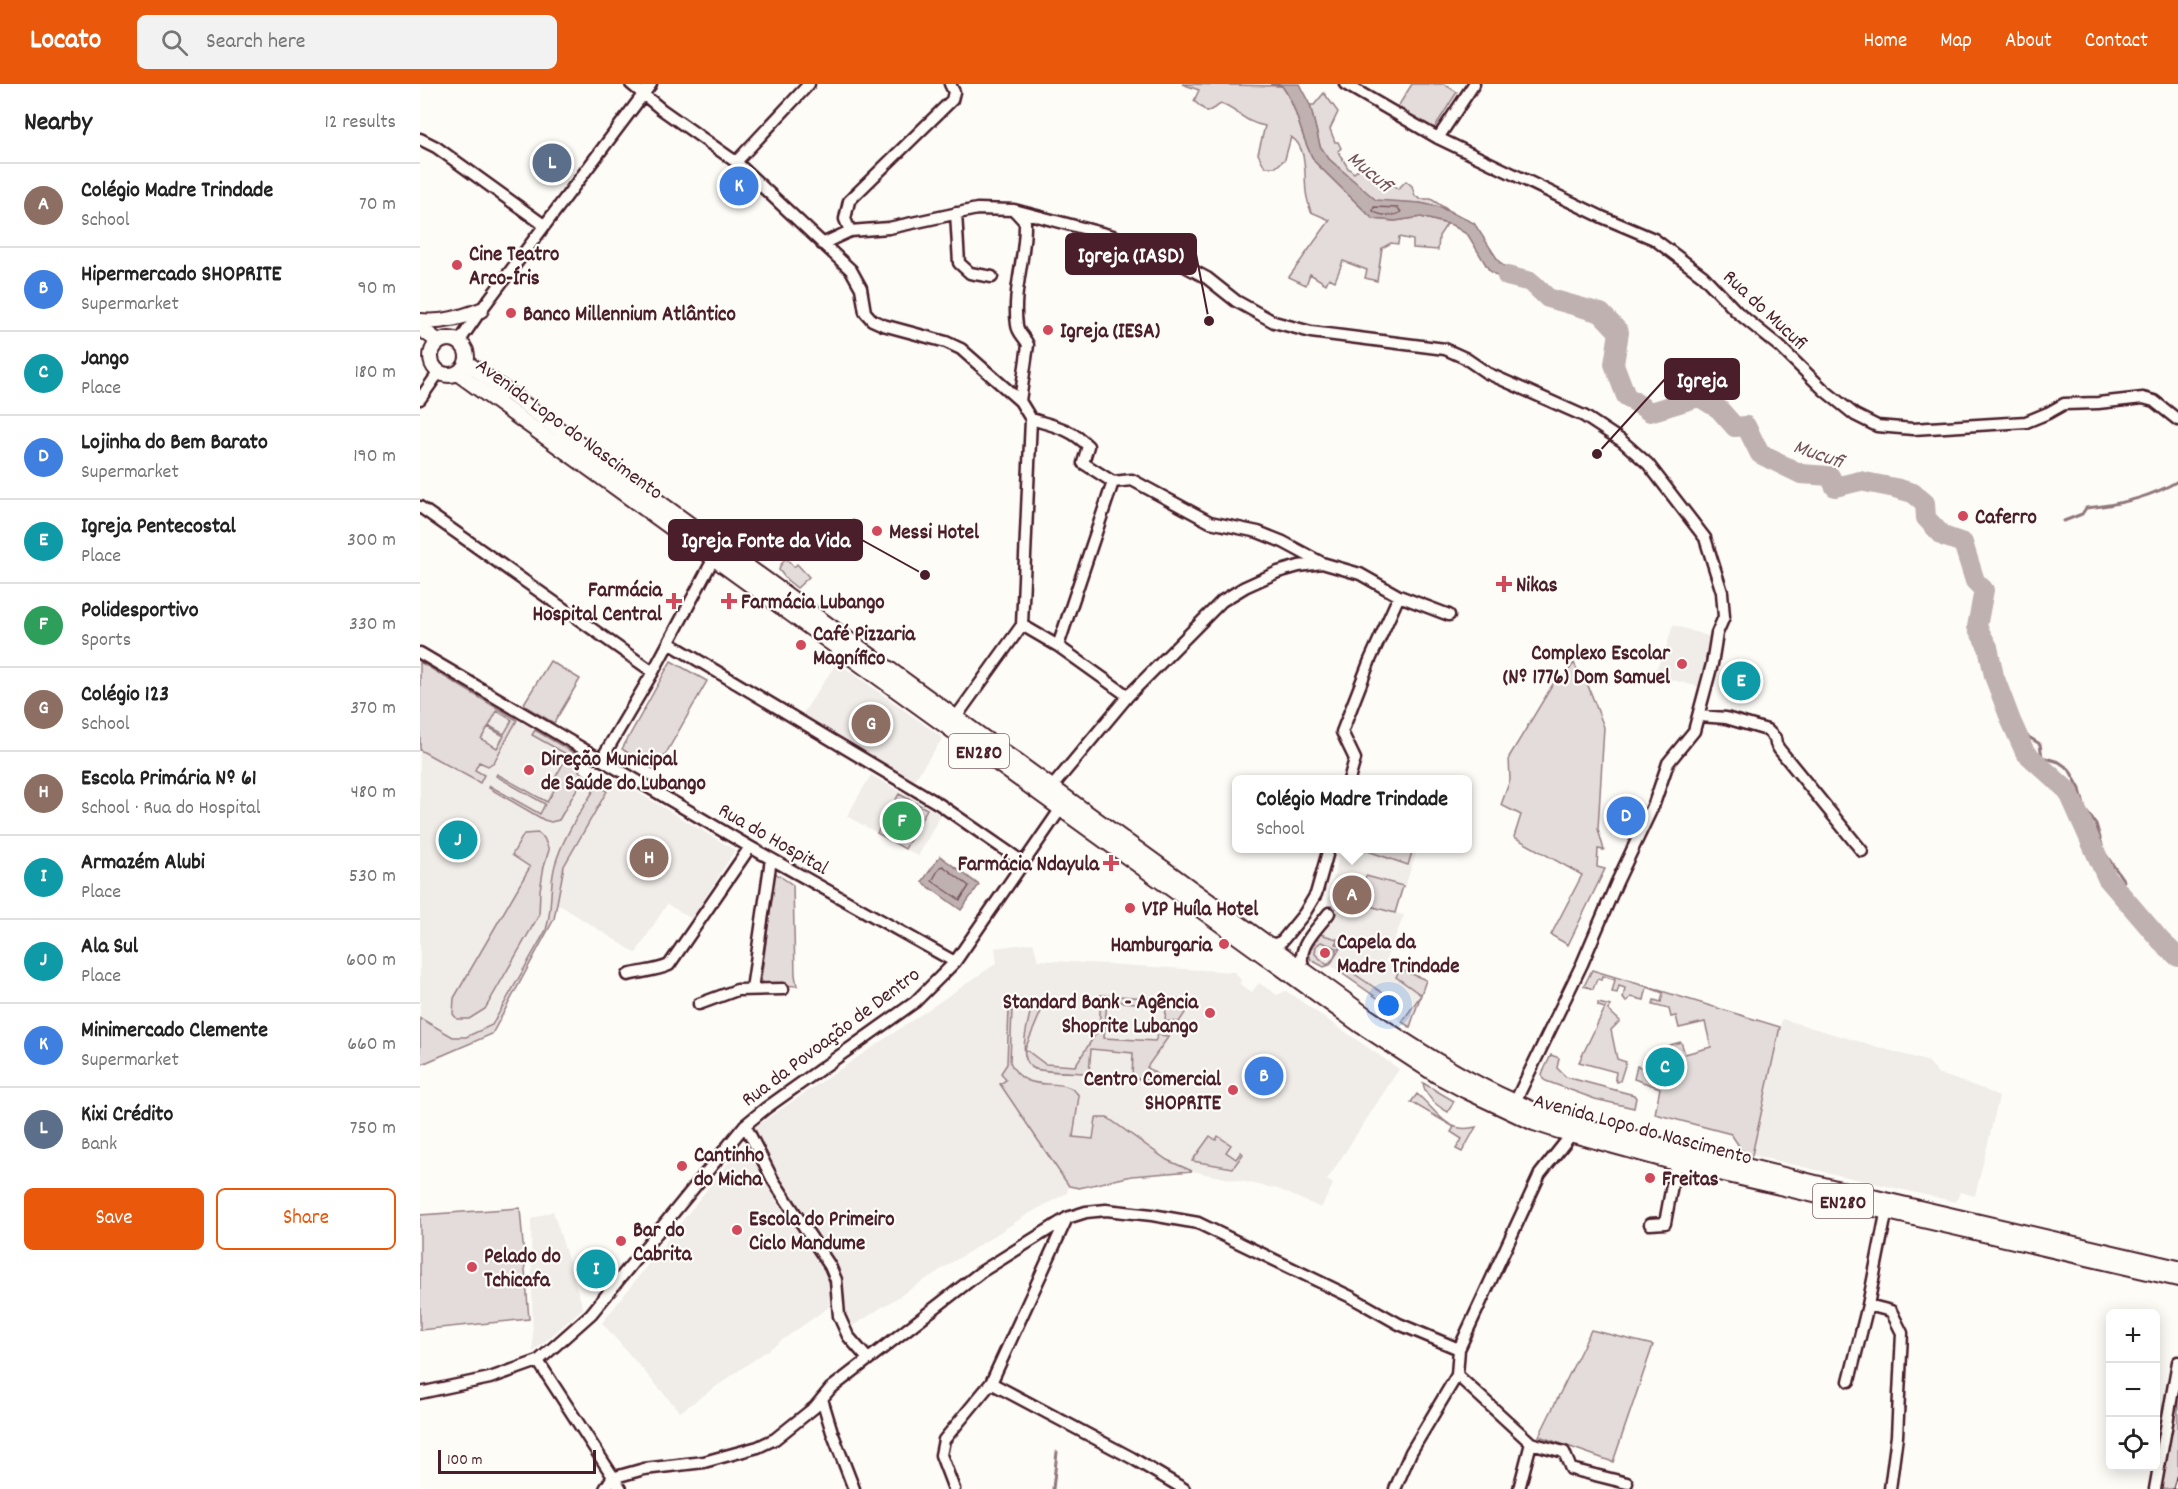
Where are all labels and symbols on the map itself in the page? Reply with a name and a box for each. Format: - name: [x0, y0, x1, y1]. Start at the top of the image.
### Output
- pin: L: [532, 140, 572, 185]
- water label: Mucufi: [1339, 144, 1400, 203]
- pin: K: [720, 164, 758, 208]
- callout: Igreja (IASD): [1066, 234, 1196, 274]
- place label: Cine Teatro Arco-Íris: [469, 241, 559, 295]
- text: Igreja (IASD): [1078, 242, 1185, 273]
- marker: Cine Teatro Arco-Íris: [450, 258, 464, 272]
- street label: Rua do Mucufi: [1715, 264, 1813, 359]
- place label: Banco Millennium Atlântico: [523, 301, 736, 331]
- marker: Banco Millennium Atlântico: [504, 306, 518, 320]
- place label: Igreja (IESA): [1060, 318, 1160, 348]
- marker: Igreja (IESA): [1041, 323, 1055, 337]
- street label: Avenida Lopo do Nascimento: [468, 352, 668, 509]
- callout: Igreja: [1665, 359, 1739, 399]
- text: Igreja: [1677, 367, 1728, 398]
- water label: Mucufi: [1789, 432, 1850, 479]
- place label: Caferro: [1975, 504, 2037, 534]
- marker: Caferro: [1956, 509, 1970, 523]
- place label: Messi Hotel: [889, 519, 980, 549]
- callout: Igreja Fonte da Vida: [669, 520, 862, 560]
- marker: Messi Hotel: [870, 524, 884, 538]
- text: Igreja Fonte da Vida: [682, 527, 851, 558]
- place label: Nikas: [1516, 572, 1558, 602]
- place label: Farmácia Hospital Central: [532, 577, 663, 631]
- marker: Nikas: [1497, 577, 1511, 591]
- place label: Farmácia Lubango: [741, 589, 885, 619]
- marker: Farmácia Hospital Central: [667, 594, 681, 608]
- marker: Farmácia Lubango: [722, 594, 736, 608]
- place label: Café Pizzaria Magnífico: [813, 621, 916, 675]
- marker: Café Pizzaria Magnífico: [794, 638, 808, 652]
- place label: Complexo Escolar (Nº 1776) Dom Samuel: [1503, 640, 1671, 694]
- marker: Complexo Escolar (Nº 1776) Dom Samuel: [1675, 657, 1689, 671]
- pin: E: [1722, 658, 1760, 704]
- pin: G: [852, 702, 890, 746]
- road number: EN280: [949, 734, 1009, 768]
- place label: Direção Municipal de Saúde do Lubango: [541, 746, 706, 800]
- marker: Direção Municipal de Saúde do Lubango: [522, 763, 536, 777]
- pin: D: [1606, 794, 1646, 838]
- street label: Rua do Hospital: [712, 797, 833, 884]
- pin: F: [882, 798, 922, 844]
- pin: J: [438, 818, 477, 862]
- pin: H: [630, 836, 668, 880]
- place label: Farmácia Ndayula: [958, 851, 1100, 881]
- marker: Farmácia Ndayula: [1104, 856, 1118, 870]
- pin: A: [1332, 872, 1372, 918]
- place label: VIP Huíla Hotel: [1142, 896, 1259, 926]
- marker: VIP Huíla Hotel: [1123, 901, 1137, 915]
- place label: Capela da Madre Trindade: [1337, 929, 1459, 983]
- place label: Hamburgaria: [1111, 932, 1213, 962]
- marker: Hamburgaria: [1217, 937, 1231, 951]
- marker: Capela da Madre Trindade: [1318, 946, 1332, 960]
- street label: Rua da Povoação de Dentro: [736, 961, 927, 1116]
- place label: Standard Bank - Agência Shoprite Lubango: [1003, 989, 1199, 1043]
- your location: [1374, 991, 1403, 1020]
- marker: Standard Bank - Agência Shoprite Lubango: [1203, 1006, 1217, 1020]
- pin: C: [1646, 1044, 1684, 1090]
- pin: B: [1244, 1054, 1284, 1098]
- place label: Centro Comercial SHOPRITE: [1084, 1066, 1222, 1120]
- marker: Centro Comercial SHOPRITE: [1226, 1083, 1240, 1097]
- street label: Avenida Lopo do Nascimento: [1530, 1087, 1755, 1175]
- place label: Cantinho do Micha: [694, 1142, 764, 1196]
- marker: Cantinho do Micha: [675, 1159, 689, 1173]
- place label: Freitas: [1662, 1166, 1719, 1196]
- marker: Freitas: [1643, 1171, 1657, 1185]
- road number: EN280: [1813, 1184, 1873, 1218]
- place label: Escola do Primeiro Ciclo Mandume: [749, 1206, 895, 1260]
- place label: Bar do Cabrita: [633, 1217, 693, 1271]
- marker: Escola do Primeiro Ciclo Mandume: [730, 1223, 744, 1237]
- marker: Bar do Cabrita: [614, 1234, 628, 1248]
- place label: Pelado do Tchicafa: [484, 1243, 561, 1297]
- pin: I: [576, 1246, 615, 1292]
- marker: Pelado do Tchicafa: [465, 1260, 479, 1274]
- scale bar: [438, 1447, 596, 1474]

